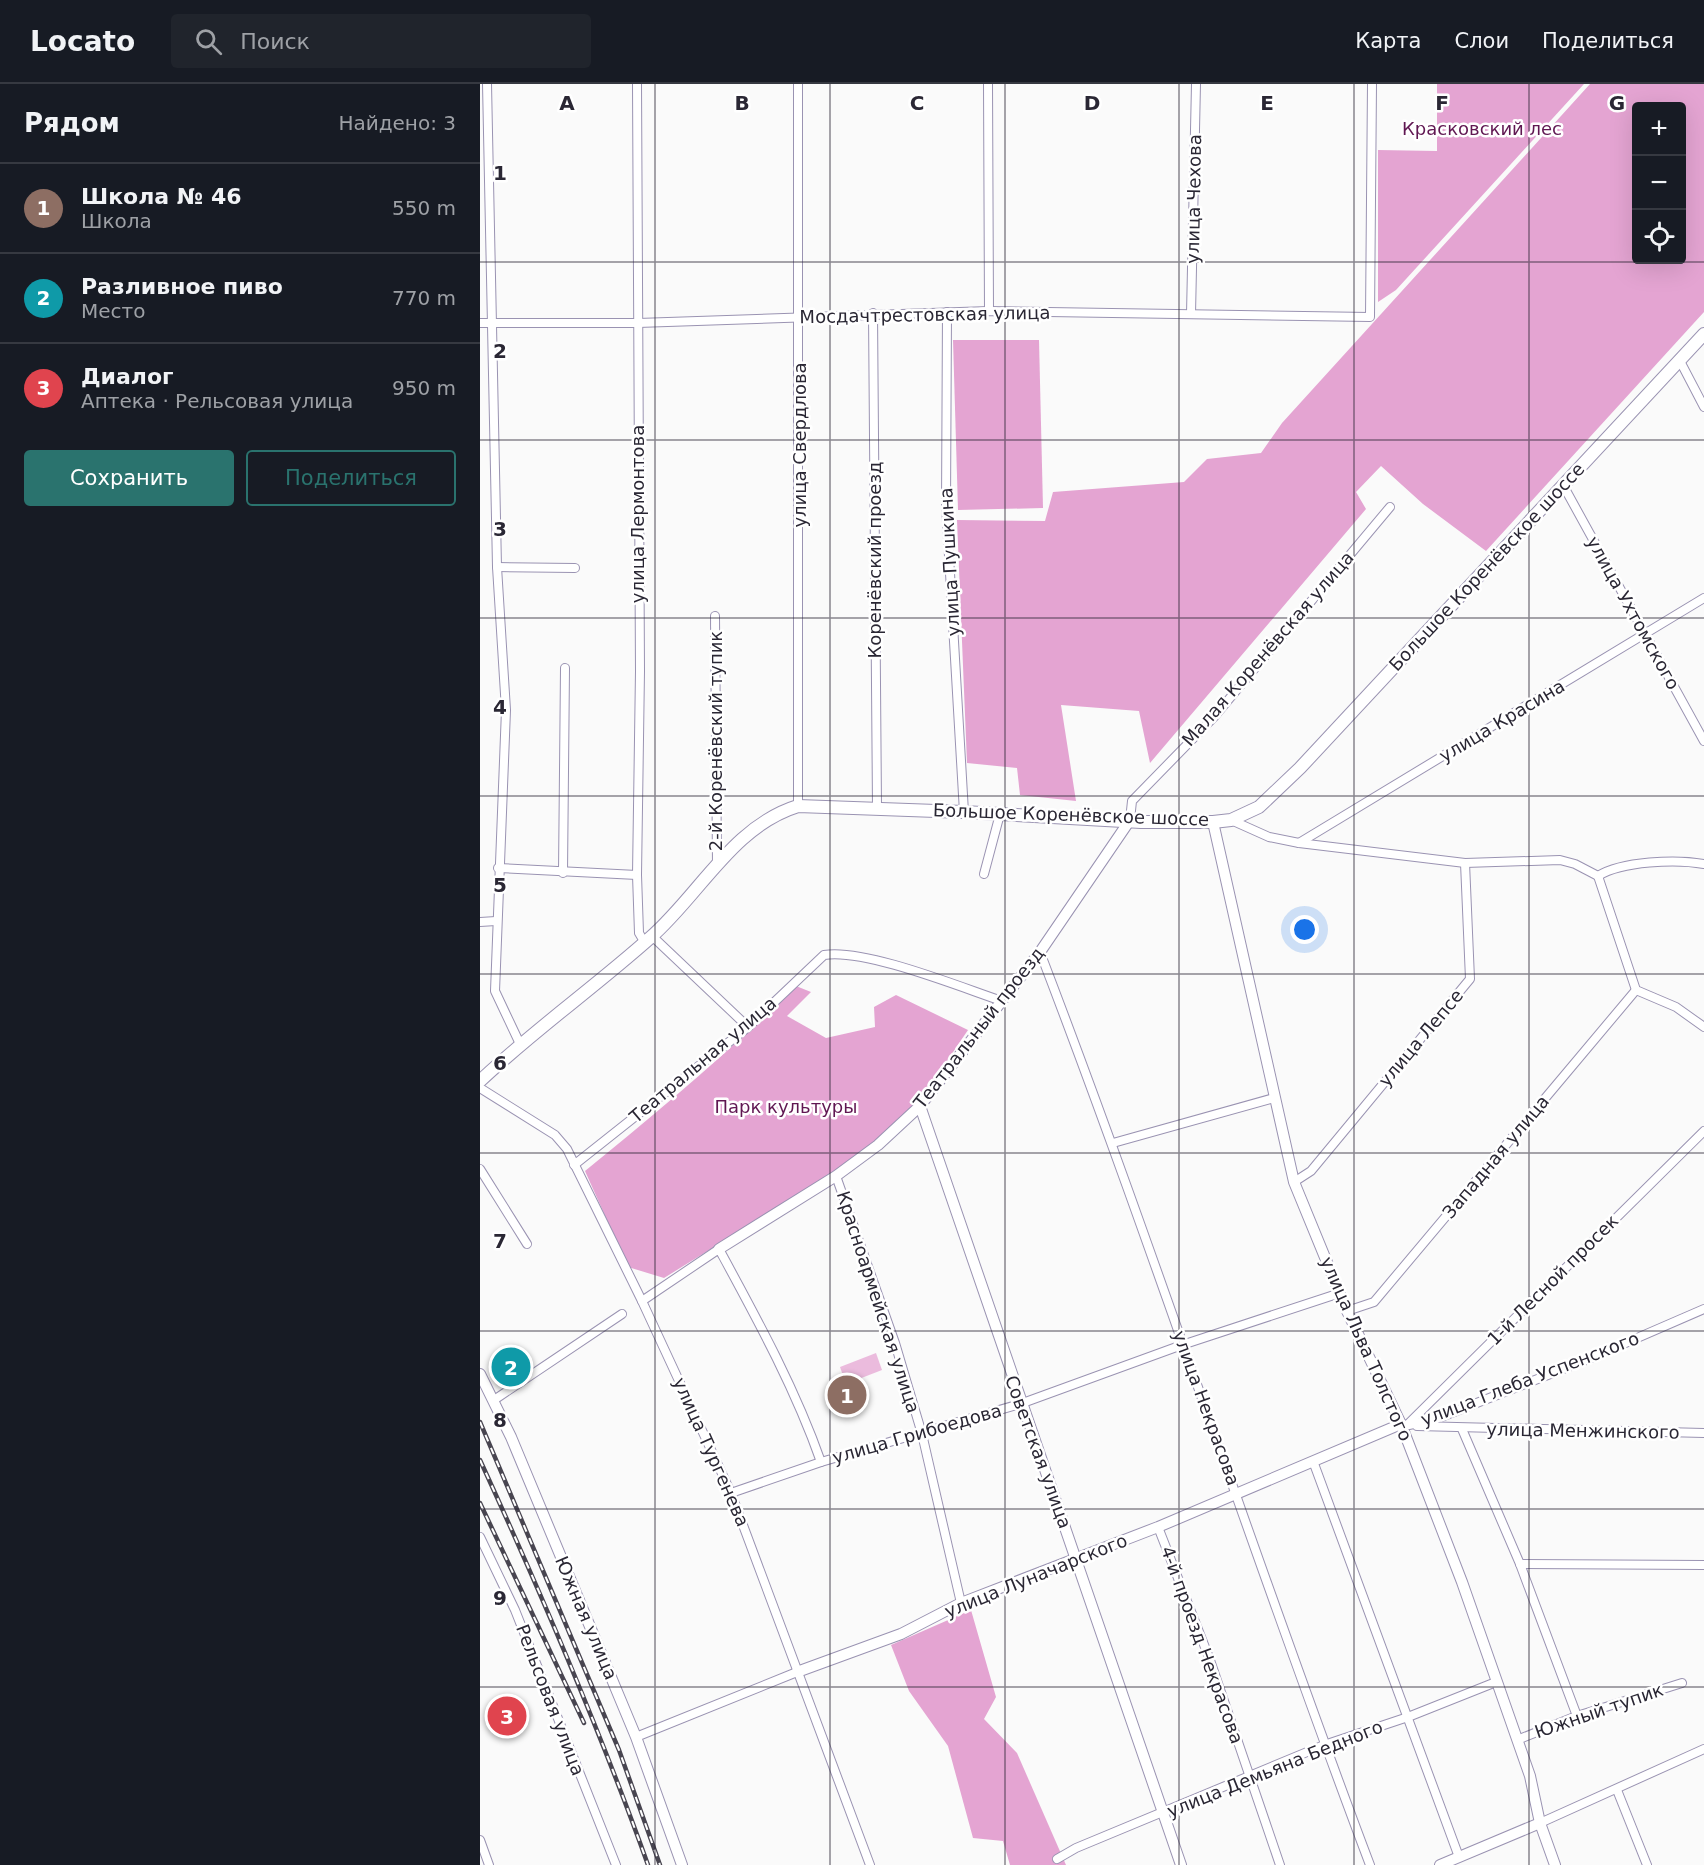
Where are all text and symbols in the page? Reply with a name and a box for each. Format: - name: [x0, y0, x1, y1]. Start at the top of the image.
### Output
- search box: [171, 14, 591, 68]
- text: Locato: [30, 25, 135, 58]
- icon: search: [192, 25, 225, 58]
- text: Поиск: [240, 29, 310, 54]
- text: Карта: [1355, 29, 1421, 53]
- text: Слои: [1454, 29, 1509, 53]
- text: Поделиться: [1542, 29, 1674, 53]
- text: A: [559, 91, 575, 115]
- text: B: [734, 91, 750, 115]
- text: C: [910, 91, 924, 115]
- text: D: [1084, 91, 1100, 115]
- text: E: [1260, 91, 1274, 115]
- text: F: [1435, 91, 1449, 115]
- text: G: [1609, 91, 1625, 115]
- map controls: [1632, 102, 1686, 264]
- button: +: [1632, 102, 1686, 156]
- text: Рядом: [24, 108, 120, 138]
- text: Найдено: 3: [338, 111, 456, 135]
- park label: Красковский лес: [1402, 118, 1562, 139]
- street label: улица Чехова: [1182, 134, 1205, 264]
- button: −: [1632, 156, 1686, 210]
- text: 1: [493, 161, 507, 185]
- text: Школа № 46: [81, 184, 242, 209]
- text: 1: [37, 196, 50, 220]
- text: 550 m: [392, 196, 456, 220]
- text: Школа: [81, 209, 152, 233]
- button: locate: [1632, 210, 1686, 264]
- text: Разливное пиво: [81, 274, 283, 299]
- text: 2: [37, 286, 50, 310]
- text: 770 m: [392, 286, 456, 310]
- text: Место: [81, 299, 145, 323]
- street label: Мосдачтрестовская улица: [799, 302, 1051, 327]
- text: 2: [493, 339, 507, 363]
- street label: улица Свердлова: [789, 362, 810, 528]
- text: Диалог: [81, 364, 174, 389]
- text: 3: [37, 376, 50, 400]
- text: 950 m: [392, 376, 456, 400]
- text: Аптека · Рельсовая улица: [81, 389, 353, 413]
- street label: улица Лермонтова: [627, 425, 648, 603]
- button: Сохранить: [24, 450, 234, 506]
- button: Поделиться: [246, 450, 456, 506]
- street label: Большое Коренёвское шоссе: [1385, 458, 1589, 675]
- street label: Коренёвский проезд: [864, 462, 885, 658]
- street label: улица Пушкина: [935, 487, 964, 637]
- text: 3: [493, 517, 507, 541]
- street label: улица Ухтомского: [1583, 533, 1684, 693]
- street label: Малая Коренёвская улица: [1177, 547, 1358, 750]
- street label: 2-й Коренёвский тупик: [705, 631, 726, 851]
- street label: улица Красина: [1435, 675, 1568, 766]
- text: 4: [493, 695, 507, 719]
- street label: Большое Коренёвское шоссе: [933, 799, 1210, 830]
- text: 5: [493, 873, 507, 897]
- your location: [1290, 915, 1319, 944]
- street label: Театральный проезд: [909, 943, 1048, 1113]
- street label: улица Лепсе: [1374, 985, 1467, 1090]
- street label: Театральная улица: [624, 992, 780, 1128]
- text: 6: [493, 1051, 507, 1075]
- street label: Западная улица: [1438, 1091, 1553, 1223]
- park label: Парк культуры: [715, 1096, 858, 1117]
- street label: Красноармейская улица: [833, 1188, 924, 1416]
- street label: 1-й Лесной просек: [1483, 1210, 1622, 1349]
- text: 7: [493, 1229, 507, 1253]
- street label: улица Льва Толстого: [1316, 1253, 1417, 1444]
- street label: улица Некрасова: [1169, 1327, 1244, 1488]
- street label: улица Глеба Успенского: [1418, 1327, 1642, 1430]
- pin: 2: [492, 1344, 531, 1390]
- pin: 1: [828, 1372, 866, 1418]
- street label: Советская улица: [1001, 1372, 1076, 1531]
- street label: улица Тургенева: [669, 1374, 754, 1530]
- street label: улица Грибоедова: [830, 1399, 1004, 1468]
- text: 8: [493, 1408, 507, 1432]
- street label: улица Менжинского: [1486, 1418, 1680, 1443]
- street label: улица Луначарского: [941, 1529, 1130, 1622]
- street label: 4-й проезд Некрасова: [1157, 1543, 1248, 1747]
- street label: Южная улица: [551, 1553, 622, 1683]
- text: 9: [493, 1586, 507, 1610]
- street label: Рельсовая улица: [512, 1621, 589, 1778]
- street label: Южный тупик: [1532, 1679, 1666, 1742]
- pin: 3: [488, 1694, 526, 1738]
- street label: улица Демьяна Бедного: [1164, 1716, 1386, 1821]

